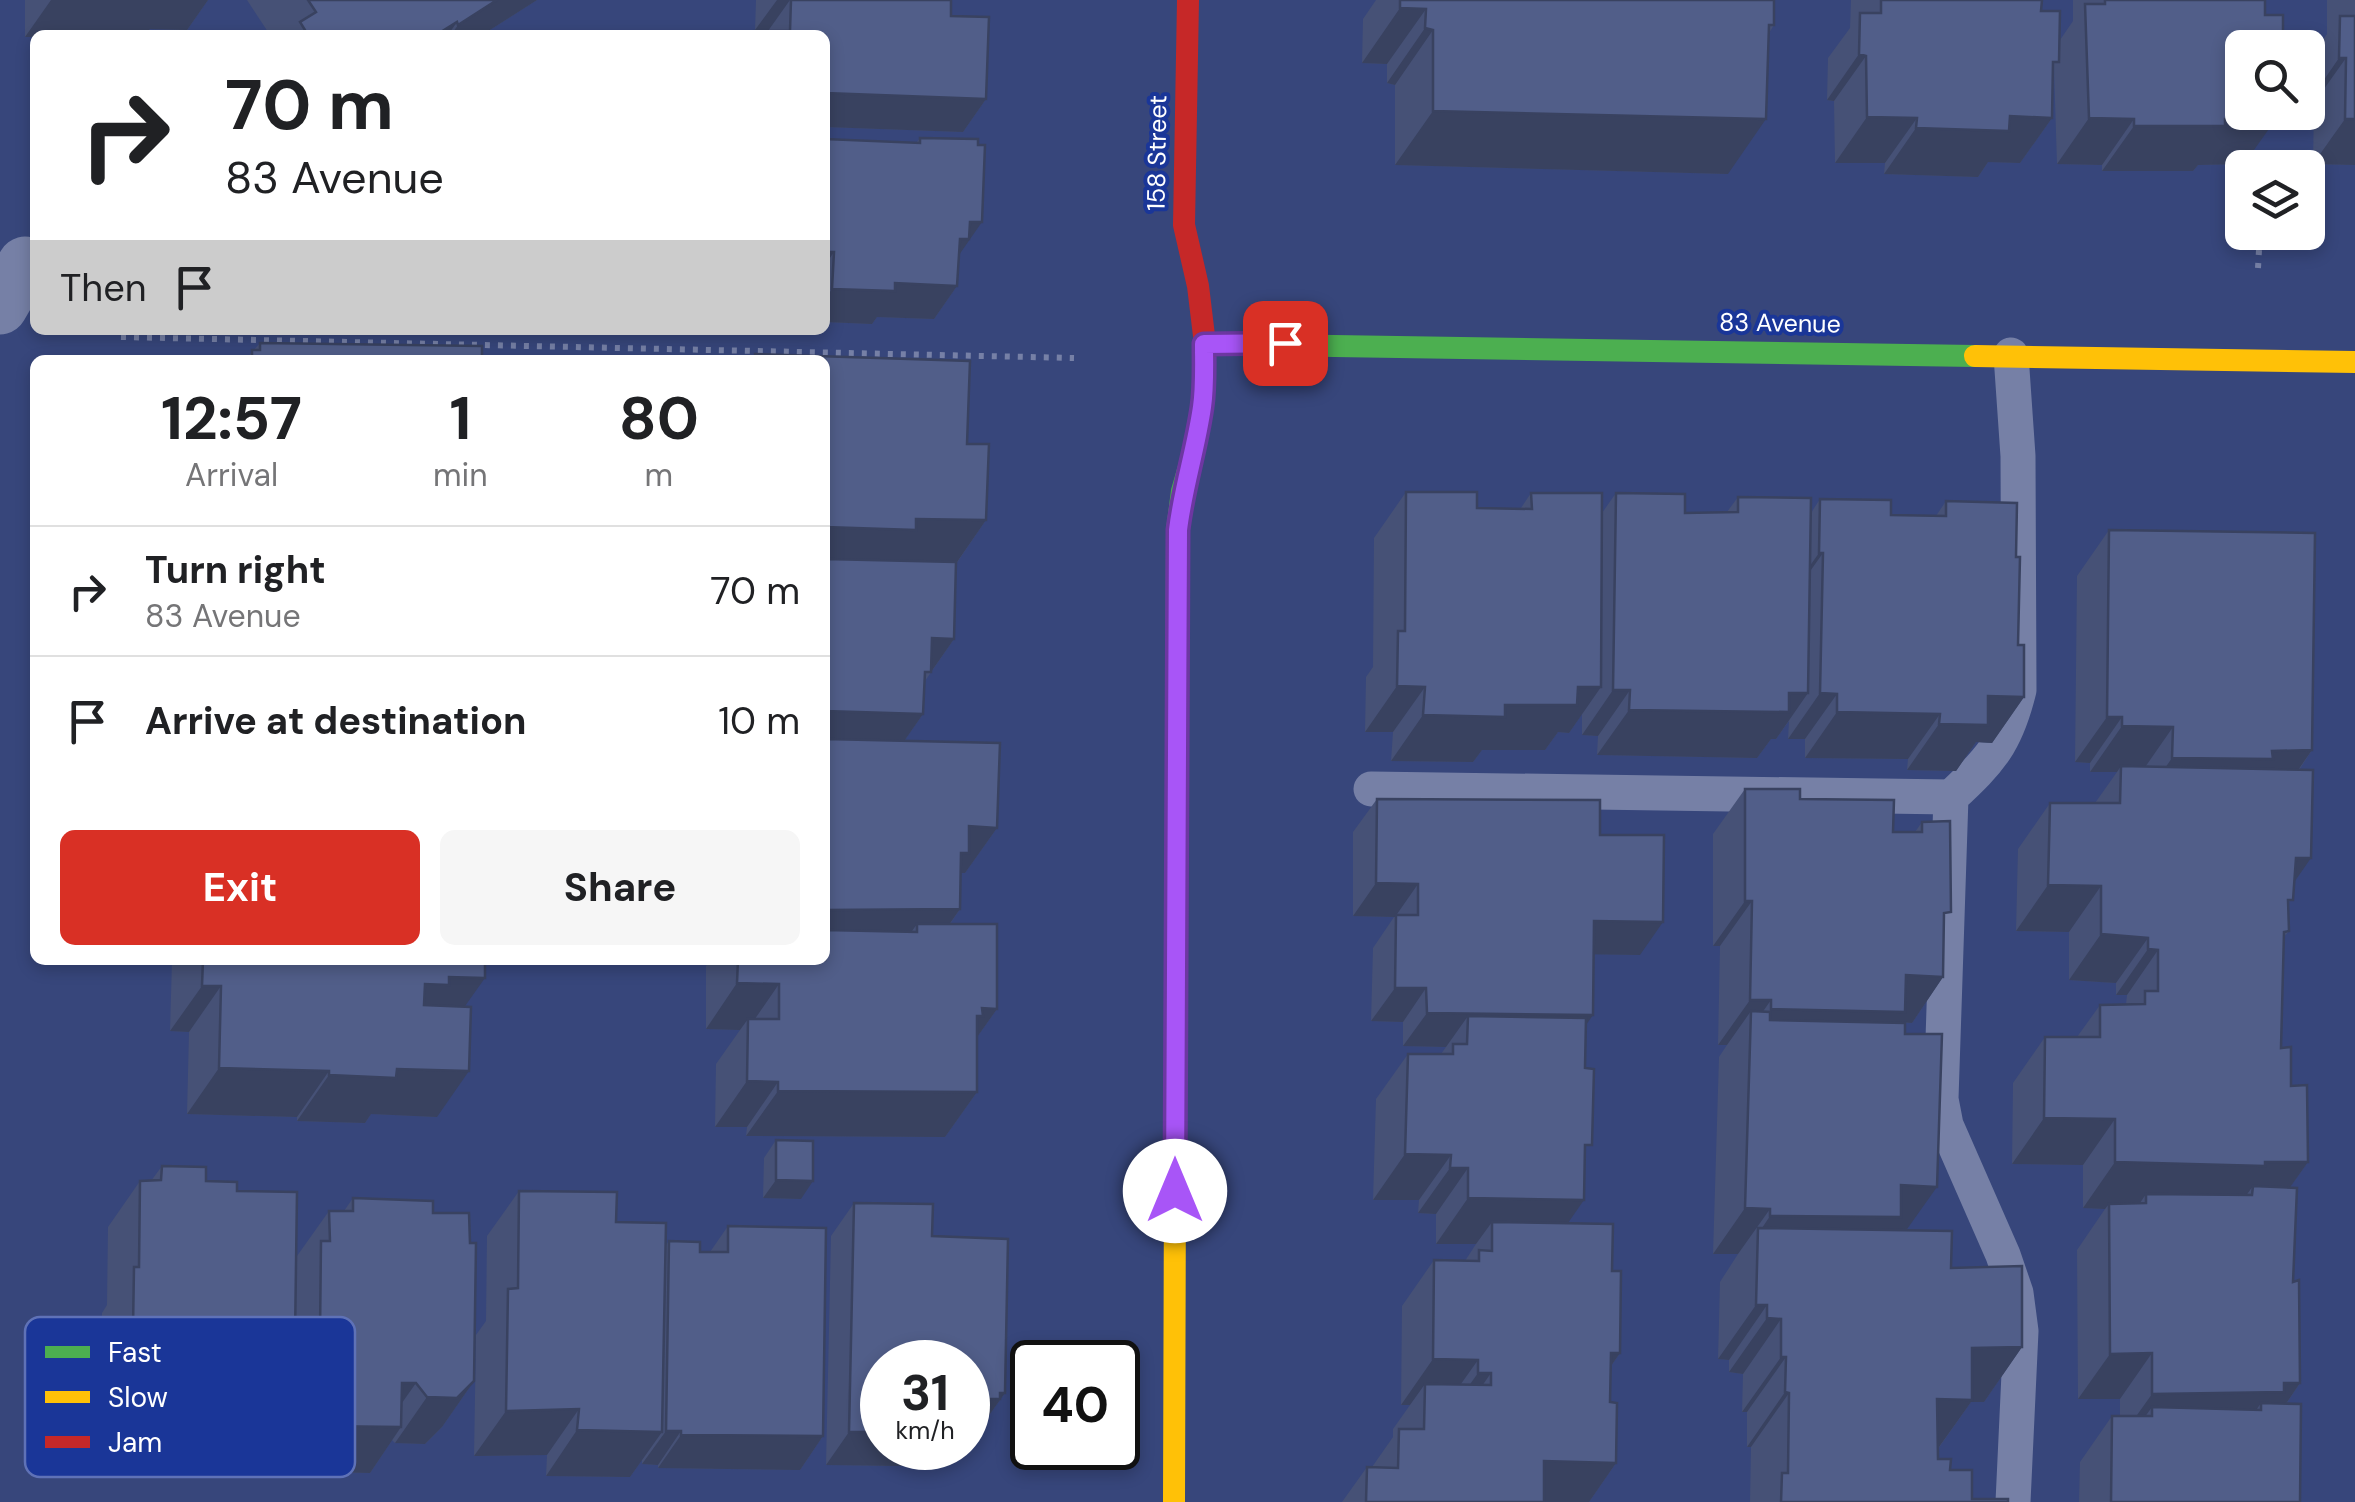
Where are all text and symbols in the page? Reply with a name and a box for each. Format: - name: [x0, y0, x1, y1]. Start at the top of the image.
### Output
- map controls: [2225, 30, 2325, 250]
- button: search: [2225, 30, 2325, 130]
- text: 70 m: [225, 60, 394, 151]
- icon: right: [60, 70, 190, 200]
- street label: 158 Street: [1139, 95, 1175, 211]
- text: 83 Avenue: [225, 148, 444, 207]
- button: layers: [2225, 150, 2325, 250]
- icon: arrive: [167, 260, 222, 315]
- text: Then: [60, 263, 147, 313]
- pin: [1243, 301, 1328, 386]
- street label: 83 Avenue: [1719, 305, 1841, 341]
- icon: arrive: [1258, 316, 1313, 371]
- text: 12:57: [161, 379, 302, 458]
- text: 1: [449, 379, 471, 458]
- text: 80: [619, 379, 699, 458]
- text: Arrival: [185, 454, 278, 496]
- text: min: [433, 454, 488, 496]
- text: m: [645, 454, 673, 496]
- text: Turn right: [145, 545, 326, 595]
- icon: right: [60, 564, 115, 619]
- text: 70 m: [710, 566, 800, 616]
- text: 83 Avenue: [145, 595, 301, 637]
- icon: arrive: [60, 694, 115, 749]
- text: Arrive at destination: [145, 696, 527, 746]
- text: 10 m: [718, 696, 800, 746]
- button: Exit: [60, 830, 420, 945]
- button: Share: [440, 830, 800, 945]
- position arrow: [1123, 1139, 1227, 1243]
- legend: [25, 1317, 355, 1477]
- text: Fast: [108, 1334, 162, 1371]
- speed limit sign: 40: [1010, 1340, 1140, 1470]
- text: 31: [901, 1360, 949, 1426]
- text: Slow: [108, 1379, 168, 1416]
- text: km/h: [895, 1414, 955, 1447]
- text: Jam: [108, 1424, 162, 1461]

